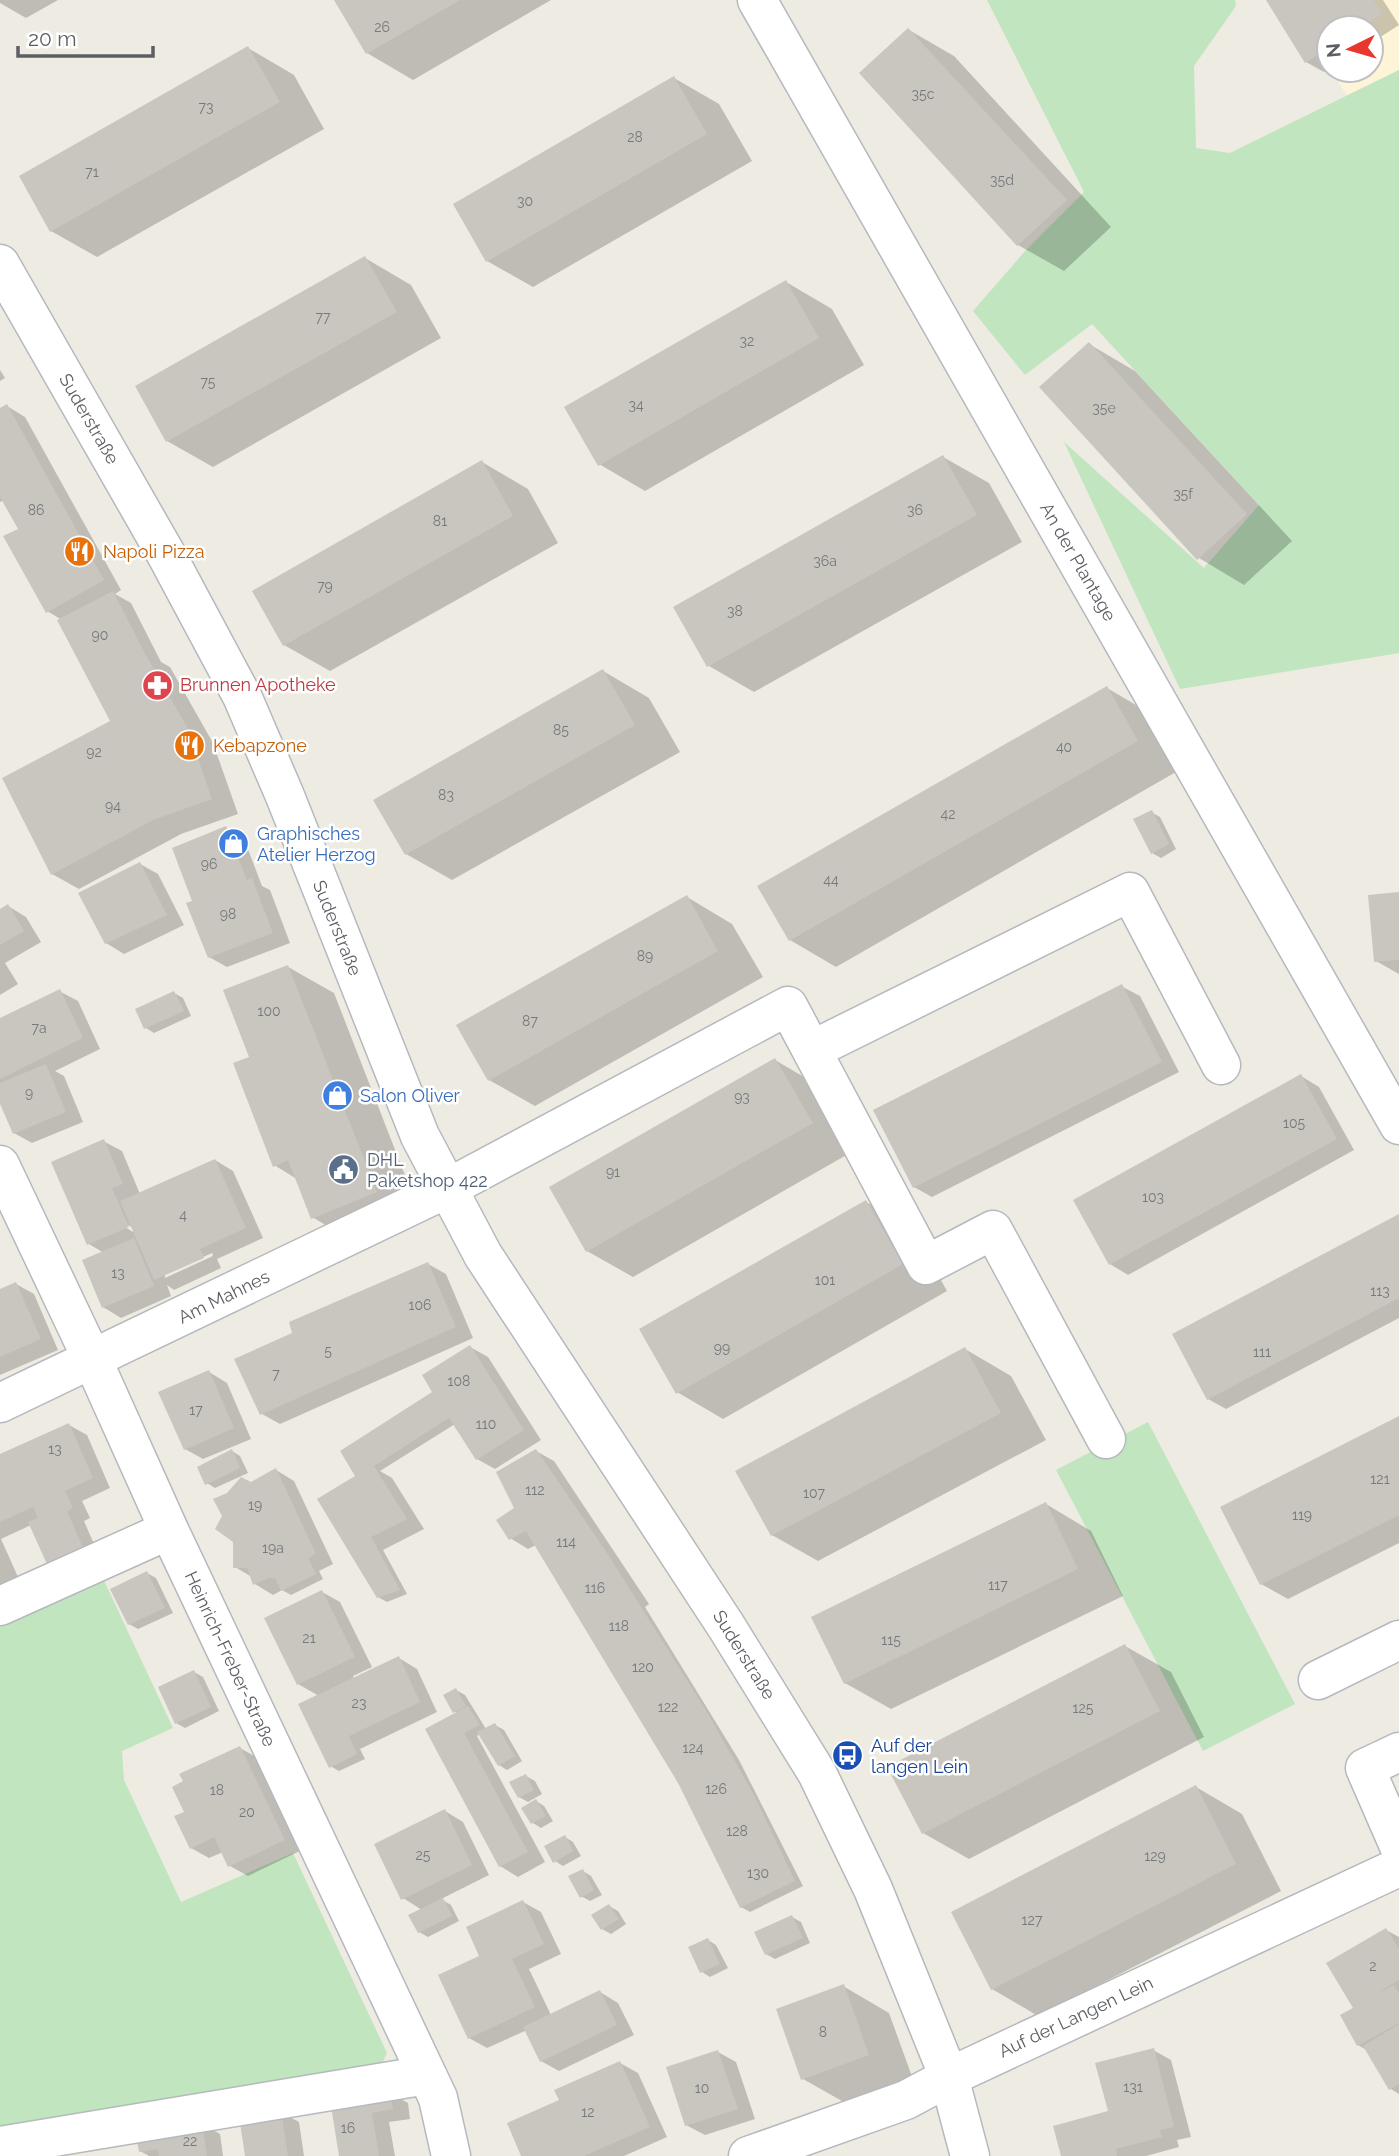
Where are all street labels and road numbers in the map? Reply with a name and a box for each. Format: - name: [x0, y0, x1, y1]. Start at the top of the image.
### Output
- street label: Suderstraße: [55, 370, 124, 468]
- street label: An der Plantage: [1036, 499, 1121, 625]
- street label: Suderstraße: [309, 877, 366, 979]
- street label: Am Mahnes: [175, 1265, 273, 1328]
- street label: Heinrich-Freber-Straße: [181, 1568, 281, 1750]
- street label: Suderstraße: [709, 1606, 780, 1703]
- street label: Auf der Langen Lein: [995, 1972, 1156, 2062]

